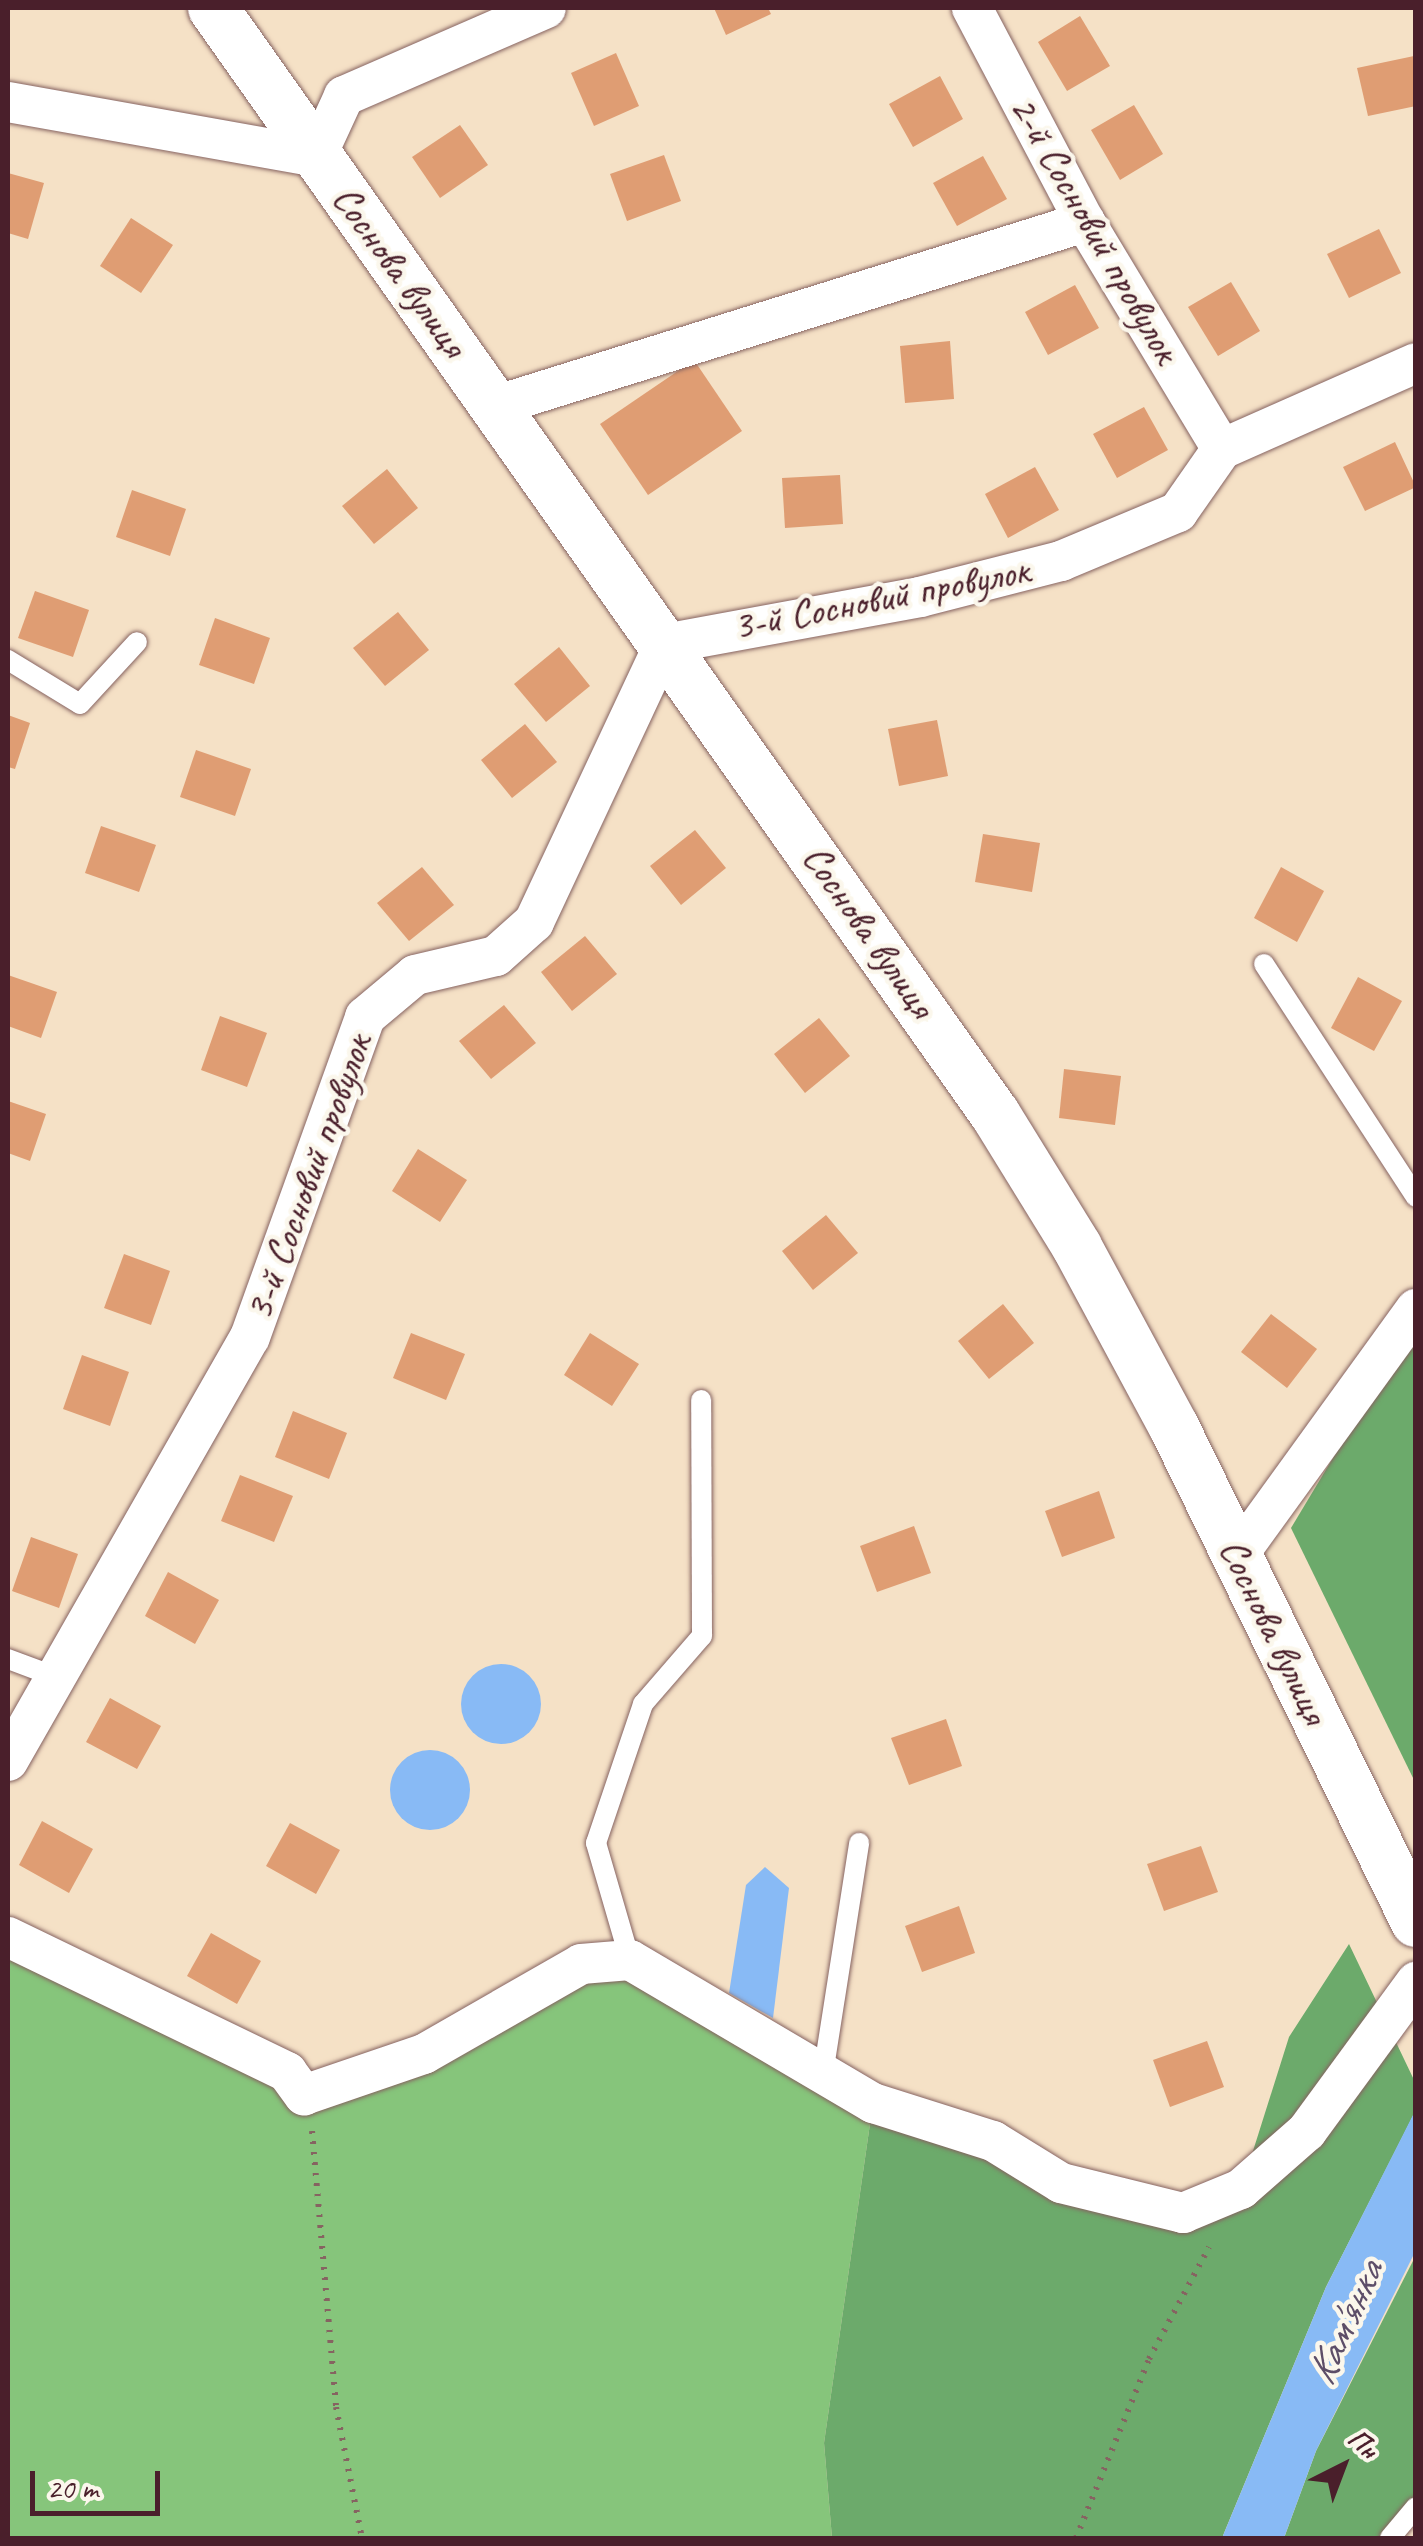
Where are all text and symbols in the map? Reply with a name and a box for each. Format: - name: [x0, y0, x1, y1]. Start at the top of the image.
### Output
- street label: 2-й Сосновий провулок: [999, 87, 1191, 371]
- street label: Соснова вулиця: [322, 176, 478, 366]
- street label: 3-й Сосновий провулок: [729, 546, 1033, 650]
- street label: Соснова вулиця: [792, 835, 946, 1027]
- street label: 3-й Сосновий провулок: [234, 1028, 382, 1326]
- street label: Соснова вулиця: [1209, 1531, 1339, 1731]
- water label: Кам'янка: [1296, 2254, 1394, 2392]
- north arrow: [1293, 2416, 1393, 2516]
- text: Пн: [1341, 2421, 1386, 2466]
- scale bar: [35, 2451, 165, 2513]
- text: 20 m: [47, 2469, 98, 2507]

